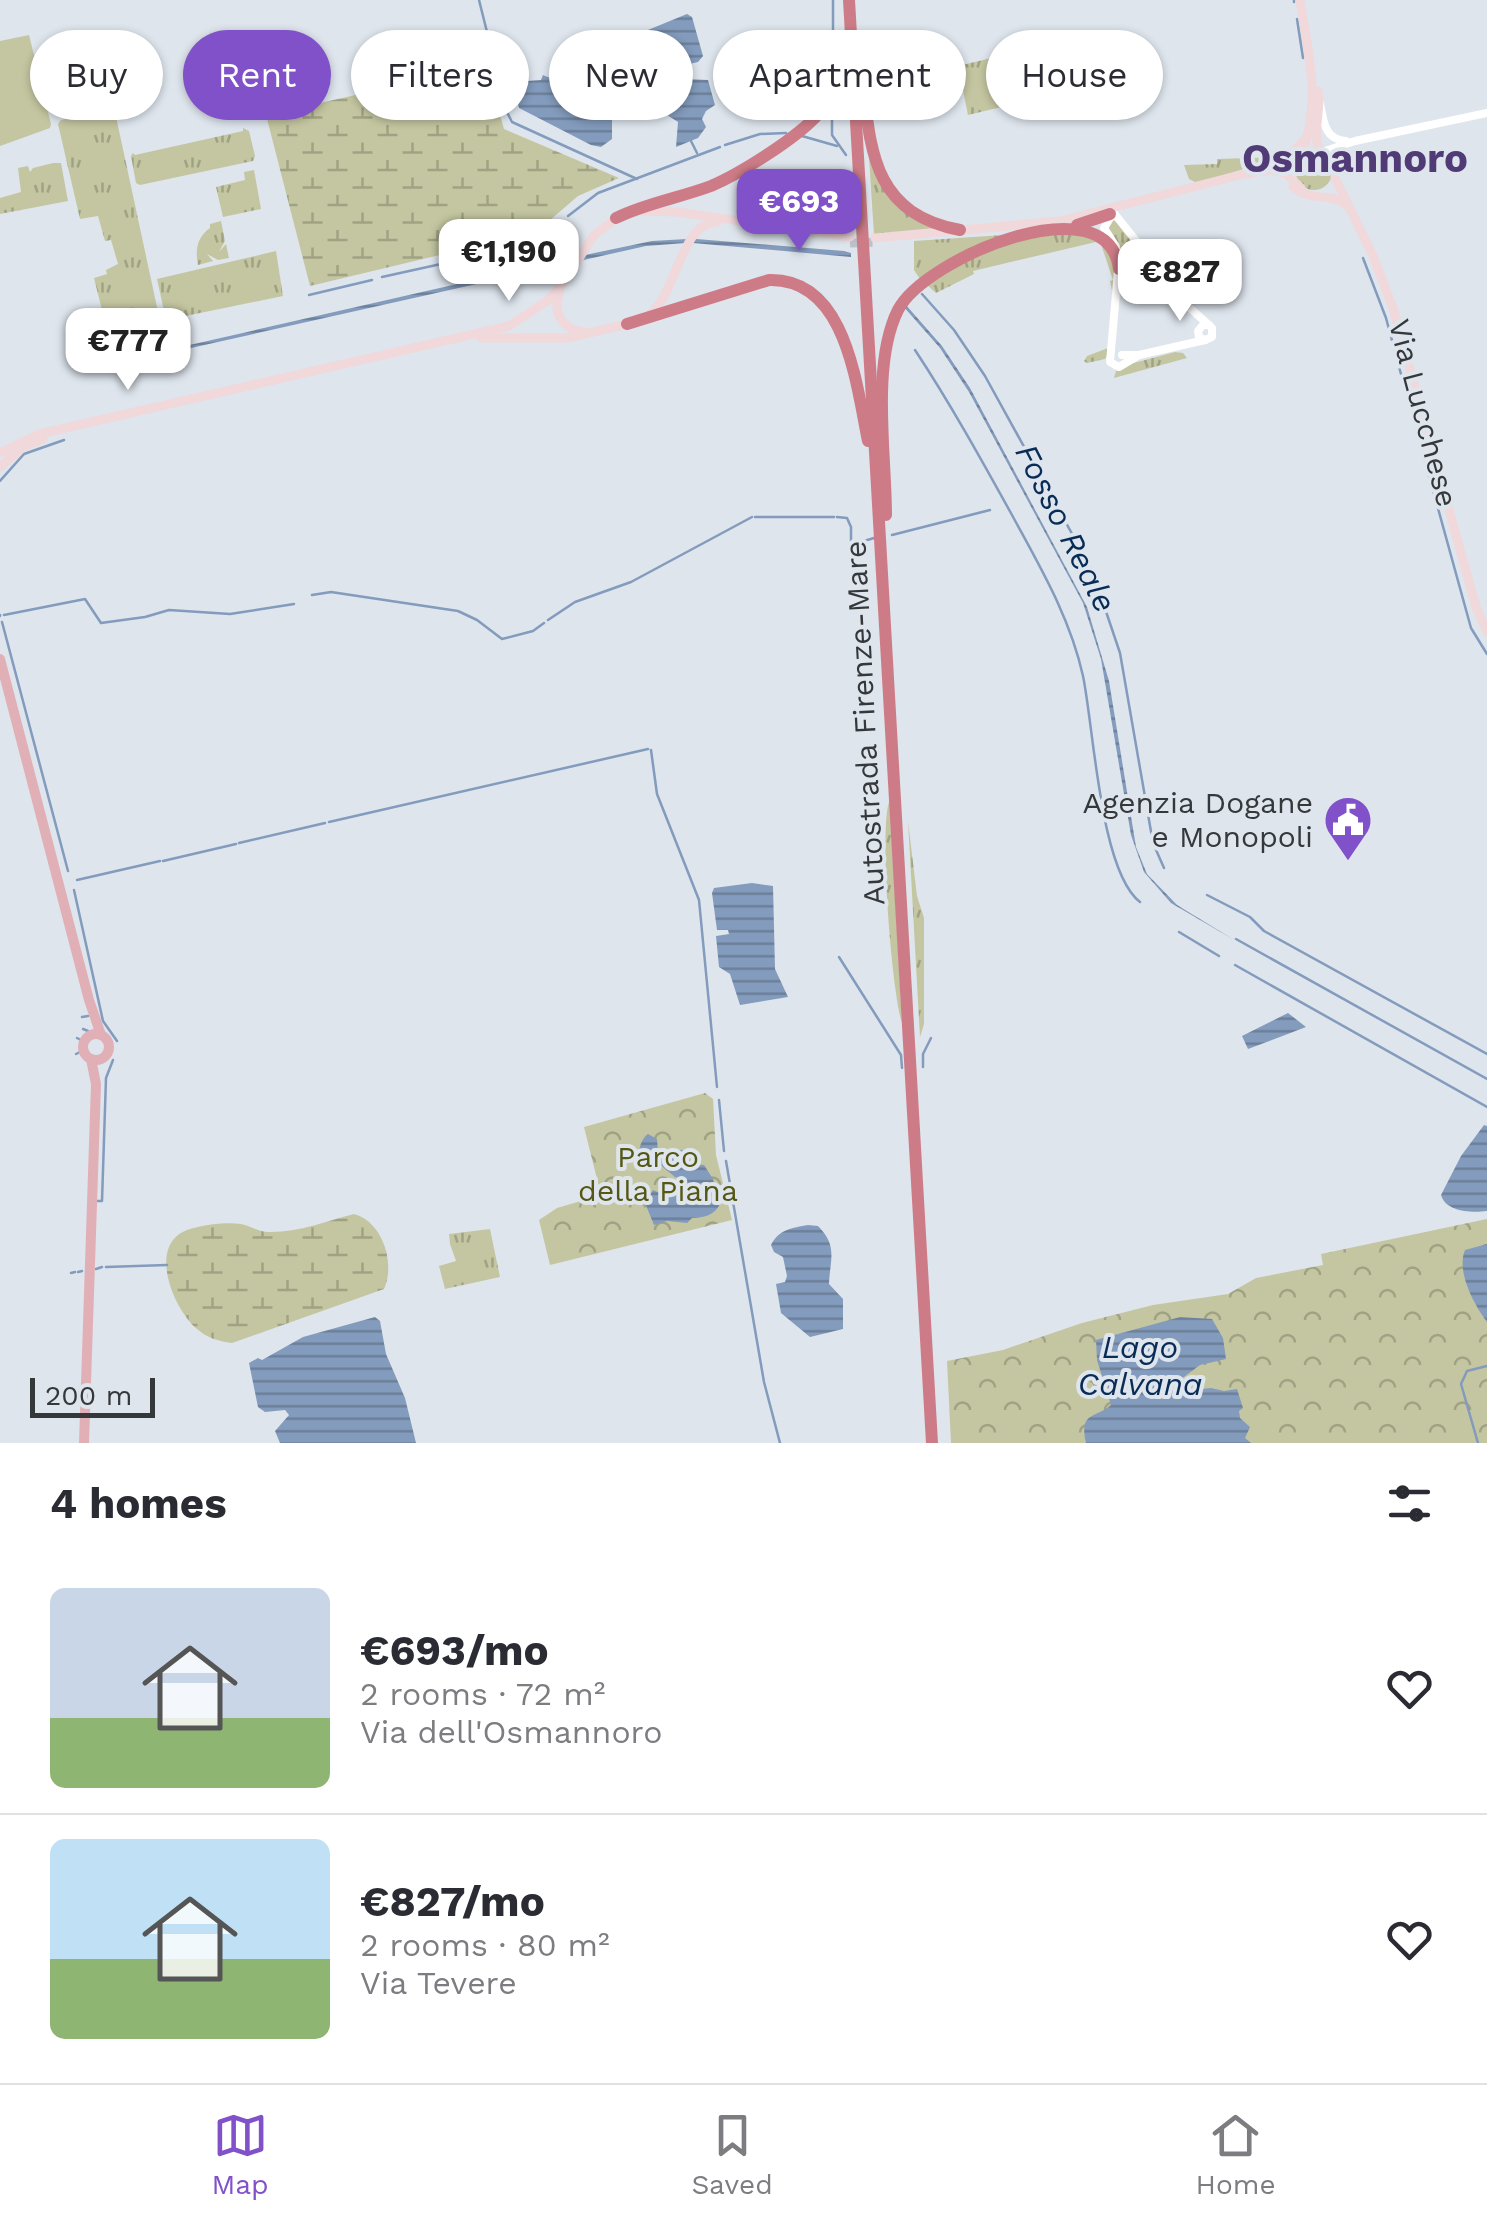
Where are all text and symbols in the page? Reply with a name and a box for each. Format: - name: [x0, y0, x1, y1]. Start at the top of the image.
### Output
- chip: Buy: [30, 30, 163, 120]
- chip: Rent: [183, 30, 331, 120]
- chip: Filters: [351, 30, 529, 120]
- chip: New: [549, 30, 693, 120]
- chip: Apartment: [713, 30, 966, 120]
- chip: House: [986, 30, 1163, 120]
- district label: Osmannoro: [1242, 135, 1468, 182]
- pin: €693: [740, 169, 858, 254]
- text: €693: [759, 182, 839, 220]
- pin: €1,190: [428, 219, 590, 304]
- text: €1,190: [461, 232, 557, 270]
- pin: €827: [1121, 239, 1239, 324]
- text: €827: [1140, 252, 1220, 290]
- pin: €777: [69, 308, 187, 393]
- street label: Via Lucchese: [1382, 315, 1465, 510]
- text: €777: [88, 321, 168, 359]
- water label: Fosso Reale: [1007, 437, 1125, 619]
- street label: Autostrada Firenze-Mare: [837, 540, 892, 906]
- place label: Agenzia Dogane e Monopoli: [1082, 785, 1313, 854]
- public building icon: Agenzia Dogane e Monopoli: [1322, 794, 1374, 862]
- park label: Parco della Piana: [578, 1139, 738, 1208]
- water label: Lago Calvana: [1077, 1328, 1203, 1403]
- scale bar: [30, 1373, 155, 1418]
- text: 200 m: [45, 1379, 132, 1412]
- icon: filters: [1382, 1476, 1437, 1531]
- text: 4 homes: [50, 1479, 227, 1528]
- text: €693/mo: [360, 1626, 549, 1675]
- icon: home: [130, 1628, 250, 1748]
- icon: heart: [1382, 1661, 1437, 1716]
- text: 2 rooms · 72 m²: [360, 1675, 605, 1713]
- text: Via dell'Osmannoro: [360, 1713, 662, 1751]
- text: €827/mo: [360, 1877, 545, 1926]
- icon: home: [130, 1879, 250, 1999]
- icon: heart: [1382, 1912, 1437, 1967]
- text: 2 rooms · 80 m²: [360, 1926, 610, 1964]
- text: Via Tevere: [360, 1964, 517, 2002]
- tab: Map: [211, 2108, 269, 2201]
- tab: Saved: [691, 2108, 773, 2201]
- tab: Home: [1196, 2108, 1276, 2201]

